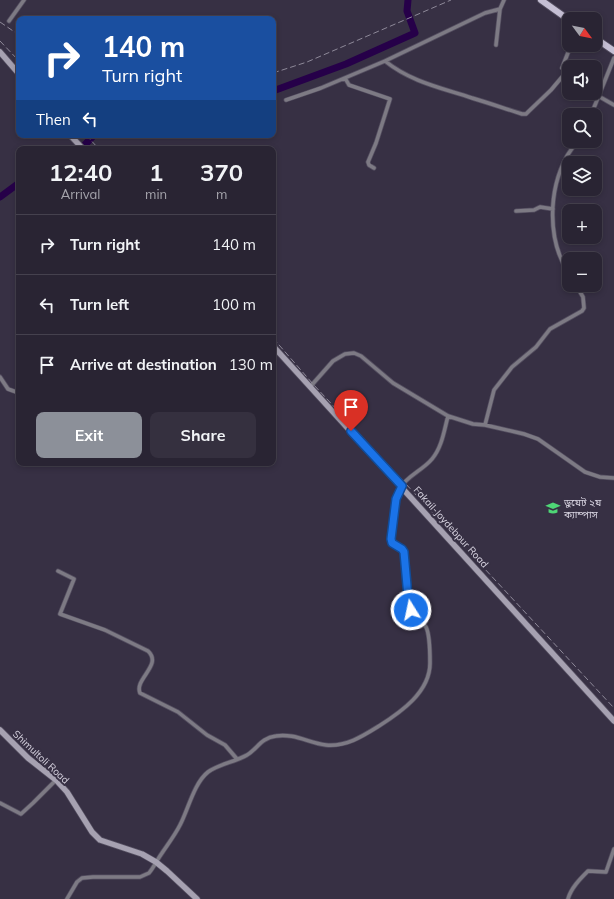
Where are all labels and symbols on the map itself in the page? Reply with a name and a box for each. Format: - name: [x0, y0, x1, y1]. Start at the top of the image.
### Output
- north arrow: [562, 12, 602, 52]
- pin: [334, 390, 368, 431]
- street label: Fakail-Joydebpur Road: [411, 483, 491, 571]
- place label: ডুয়েট ২য় ক্যাম্পাস: [563, 496, 602, 521]
- school or university icon: ডুয়েট ২য় ক্যাম্পাস: [545, 500, 561, 516]
- position arrow: [390, 589, 432, 631]
- street label: Shimultoli Road: [10, 728, 72, 786]

